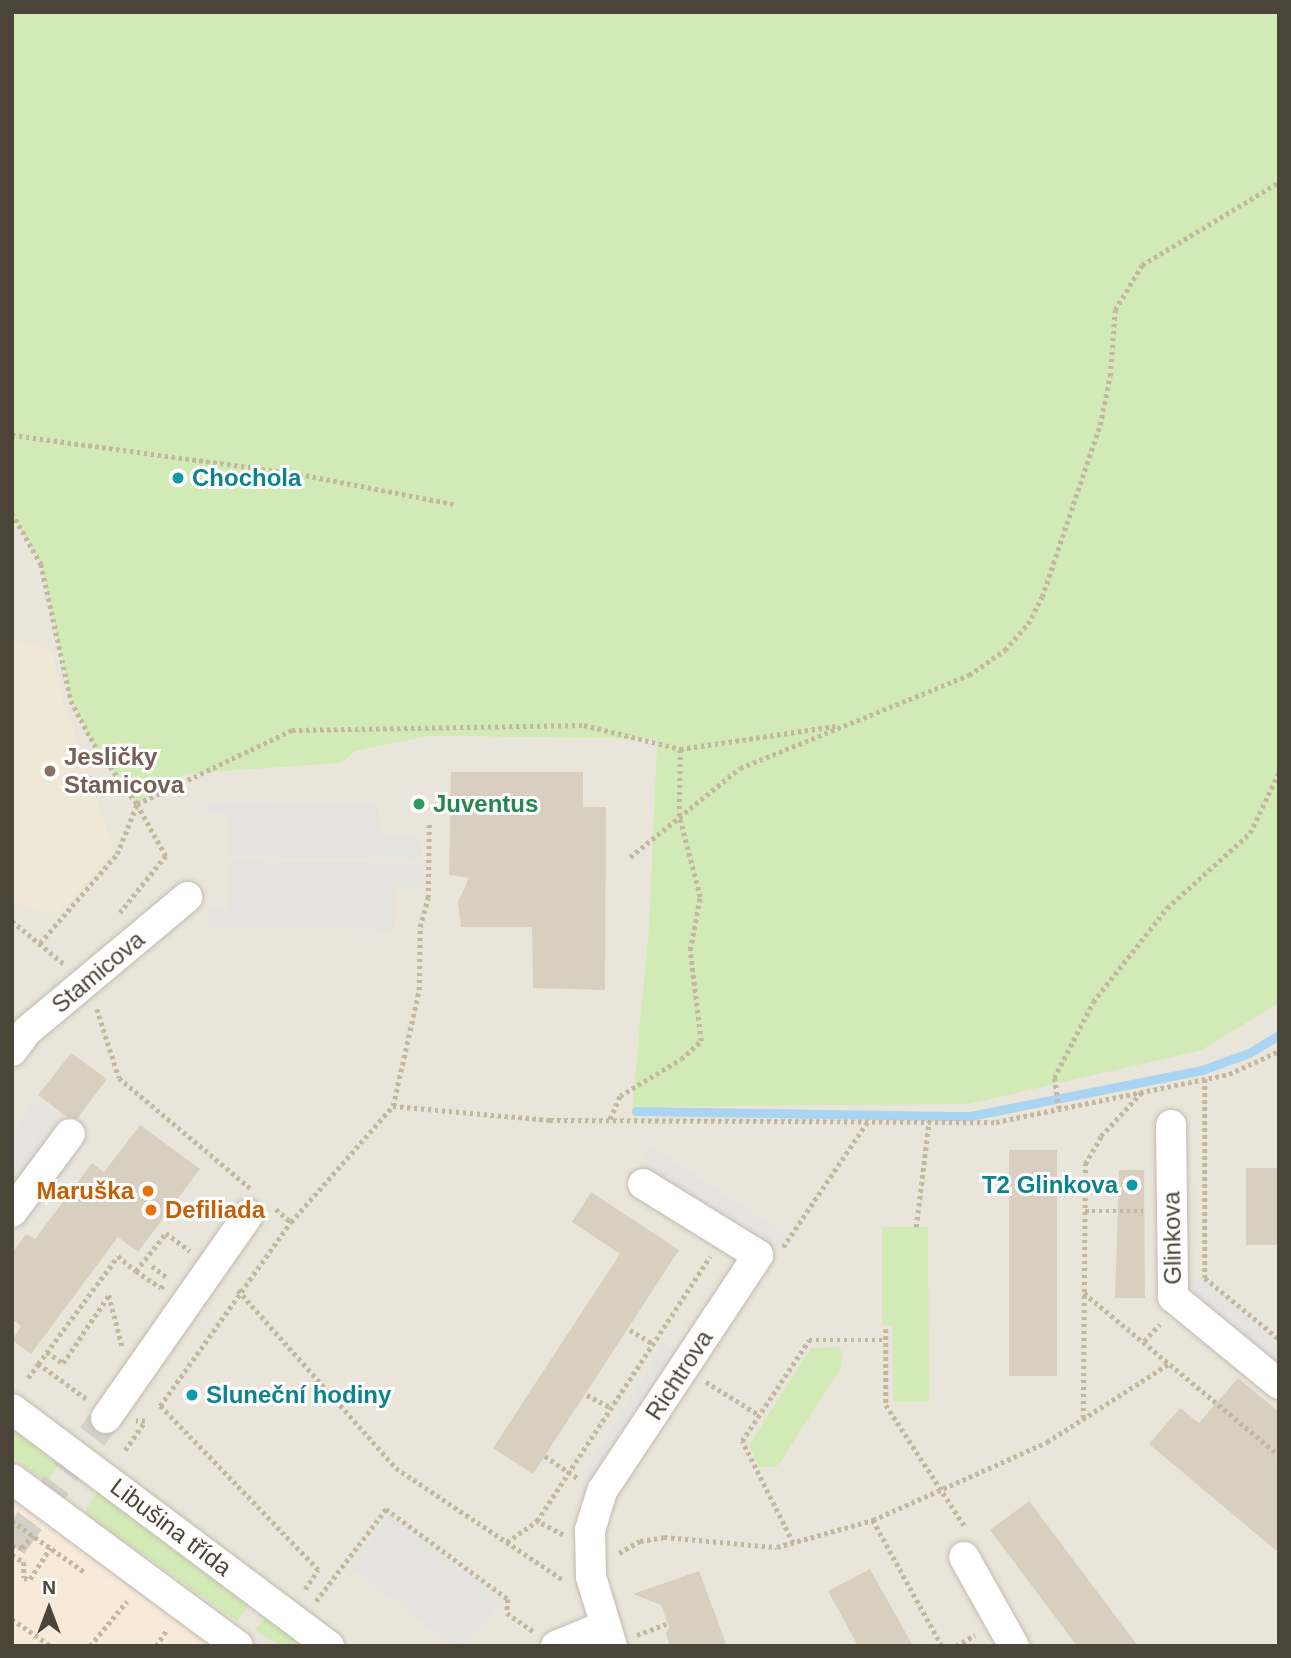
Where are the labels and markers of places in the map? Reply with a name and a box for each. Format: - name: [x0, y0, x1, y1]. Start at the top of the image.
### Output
- place label: Chochola: [192, 464, 301, 492]
- marker: Chochola: [170, 470, 186, 486]
- place label: Jesličky Stamicova: [64, 743, 184, 799]
- marker: Jesličky Stamicova: [42, 763, 58, 779]
- place label: Juventus: [433, 790, 538, 818]
- marker: Juventus: [411, 796, 427, 812]
- place label: T2 Glinkova: [982, 1171, 1118, 1199]
- place label: Maruška: [37, 1177, 134, 1205]
- marker: T2 Glinkova: [1124, 1177, 1140, 1193]
- marker: Maruška: [140, 1183, 156, 1199]
- place label: Defiliada: [165, 1196, 265, 1224]
- marker: Defiliada: [143, 1202, 159, 1218]
- place label: Sluneční hodiny: [206, 1381, 391, 1409]
- marker: Sluneční hodiny: [184, 1387, 200, 1403]

